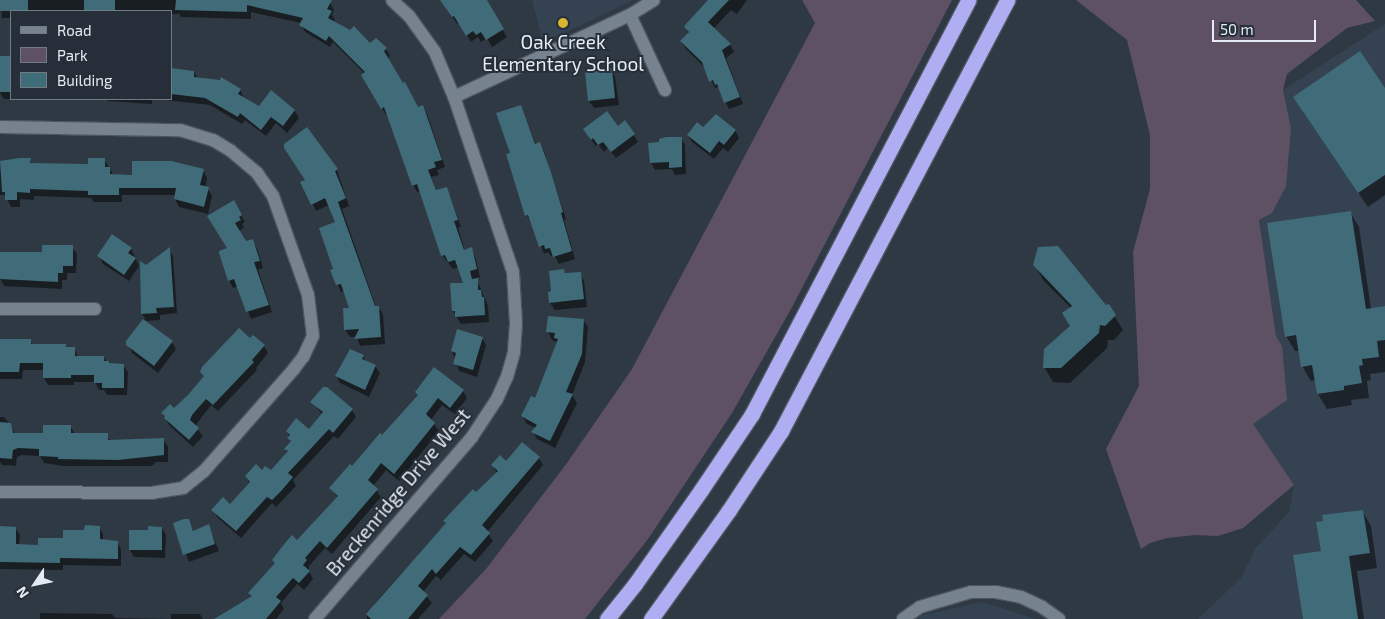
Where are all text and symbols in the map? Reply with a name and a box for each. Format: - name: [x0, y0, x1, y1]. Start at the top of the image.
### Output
- legend: [10, 10, 172, 100]
- scale bar: [1215, 10, 1319, 42]
- marker: Oak Creek Elementary School: [557, 17, 569, 29]
- text: 50 m: [1220, 20, 1254, 38]
- text: Road: [57, 21, 92, 39]
- place label: Oak Creek Elementary School: [482, 31, 644, 75]
- text: Park: [57, 46, 88, 64]
- text: Building: [57, 71, 112, 89]
- street label: Breckenridge Drive West: [321, 404, 475, 580]
- north arrow: [10, 559, 60, 609]
- text: N: [12, 584, 32, 602]

